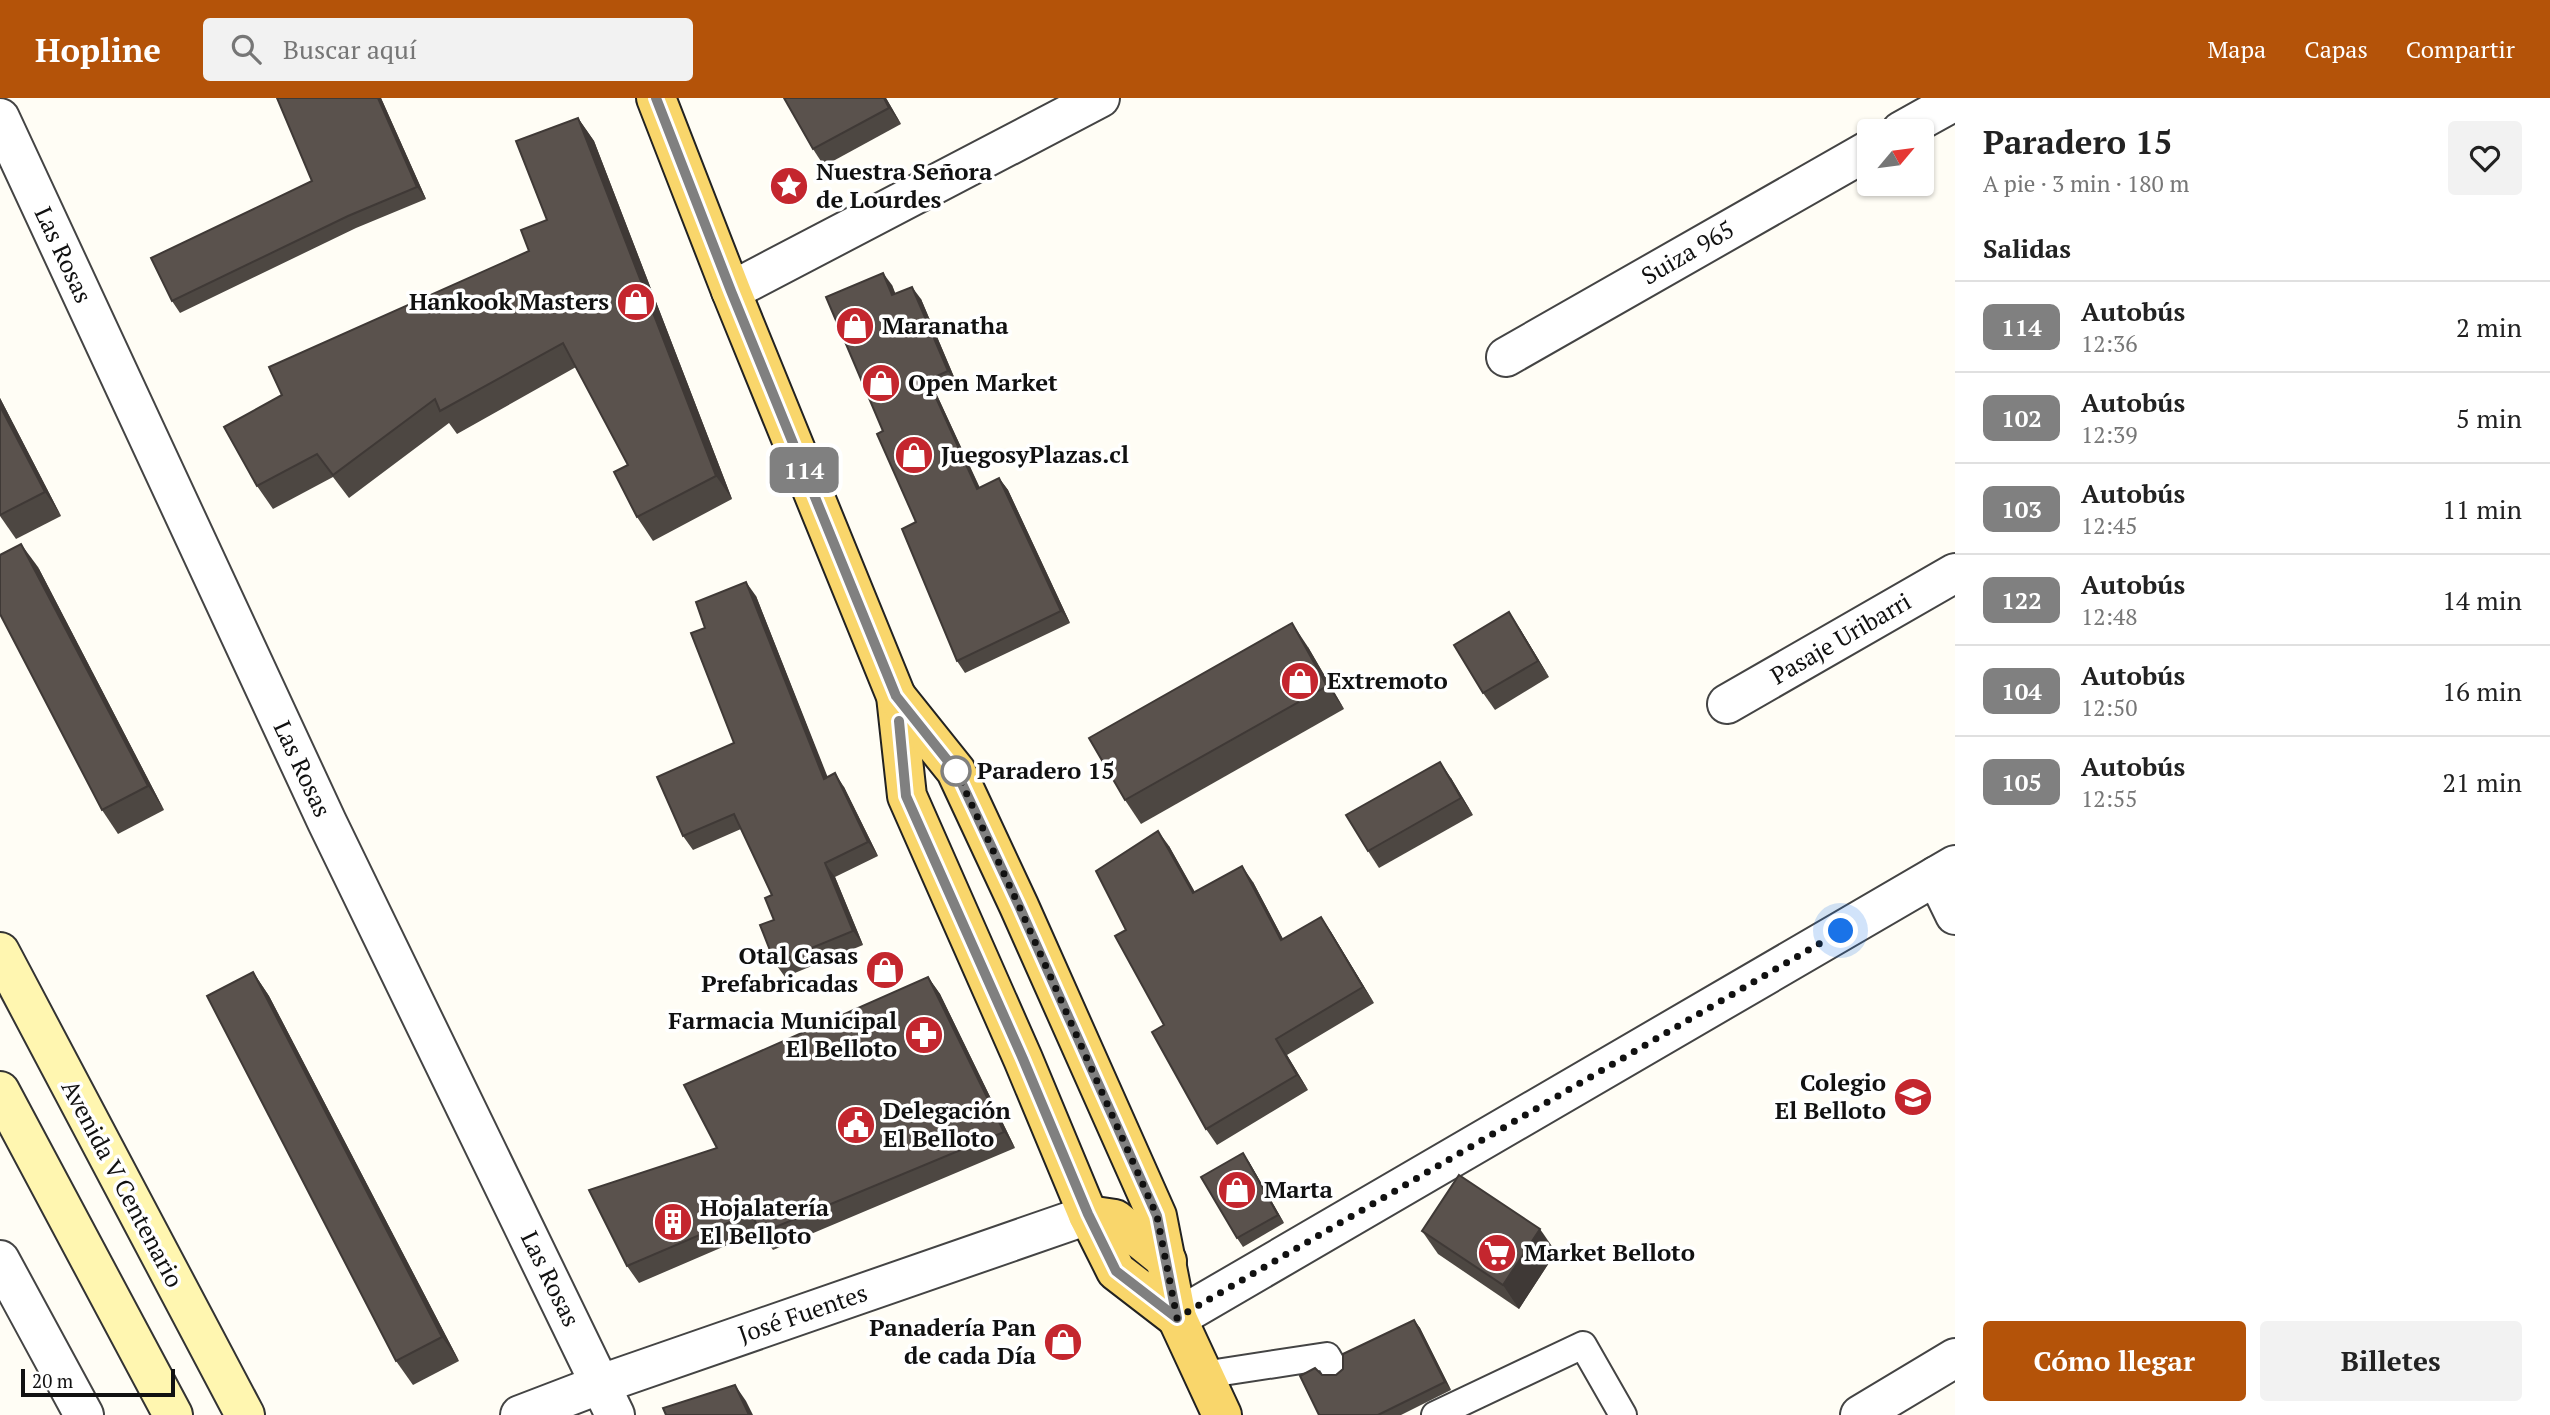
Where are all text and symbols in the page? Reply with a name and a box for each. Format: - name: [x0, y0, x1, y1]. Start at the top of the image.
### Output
- search box: [203, 18, 693, 81]
- text: Hopline: [35, 28, 161, 71]
- icon: search: [227, 30, 265, 68]
- text: Buscar aquí: [283, 32, 417, 66]
- text: Mapa: [2208, 33, 2266, 65]
- text: Capas: [2304, 33, 2368, 65]
- text: Compartir: [2406, 33, 2515, 65]
- north arrow: [1857, 119, 1934, 196]
- map controls: [1857, 119, 1934, 196]
- text: Paradero 15: [1983, 120, 2172, 163]
- button: heart: [2448, 121, 2522, 195]
- place label: Nuestra Señora de Lourdes: [816, 155, 993, 215]
- place icon: Nuestra Señora de Lourdes: [768, 165, 810, 207]
- text: A pie · 3 min · 180 m: [1983, 168, 2189, 199]
- street label: Las Rosas: [28, 201, 100, 308]
- street label: Suiza 965: [1635, 213, 1740, 291]
- text: Salidas: [1983, 231, 2071, 265]
- shop icon: Hankook Masters: [615, 281, 657, 323]
- place label: Hankook Masters: [409, 285, 609, 317]
- text: Autobús: [2081, 294, 2185, 328]
- shop icon: Maranatha: [834, 305, 876, 347]
- place label: Maranatha: [882, 309, 1009, 341]
- text: 2 min: [2456, 310, 2522, 344]
- text: 114: [2001, 311, 2042, 343]
- text: 12:36: [2081, 328, 2138, 359]
- shop icon: Open Market: [860, 362, 902, 404]
- place label: Open Market: [908, 366, 1058, 398]
- text: Autobús: [2081, 385, 2185, 419]
- text: 5 min: [2456, 401, 2522, 435]
- text: 102: [2001, 402, 2042, 434]
- text: 12:39: [2081, 419, 2138, 450]
- shop icon: JuegosyPlazas.cl: [893, 434, 935, 476]
- place label: JuegosyPlazas.cl: [941, 438, 1129, 470]
- line badge: 114: [764, 447, 844, 493]
- text: 114: [784, 454, 824, 486]
- text: Autobús: [2081, 476, 2185, 510]
- text: 11 min: [2442, 492, 2522, 526]
- text: 103: [2001, 493, 2042, 525]
- text: 12:45: [2081, 510, 2138, 541]
- text: Autobús: [2081, 567, 2185, 601]
- text: 14 min: [2442, 583, 2522, 617]
- text: 122: [2001, 584, 2042, 616]
- street label: Pasaje Uribarri: [1764, 585, 1917, 691]
- text: 12:48: [2081, 601, 2138, 632]
- text: Autobús: [2081, 658, 2185, 692]
- shop icon: Extremoto: [1279, 660, 1321, 702]
- place label: Extremoto: [1327, 664, 1448, 696]
- text: 16 min: [2442, 674, 2522, 708]
- text: 104: [2001, 675, 2042, 707]
- text: 12:50: [2081, 692, 2138, 723]
- street label: Las Rosas: [267, 715, 339, 822]
- text: Autobús: [2081, 749, 2185, 783]
- place label: Paradero 15: [977, 754, 1115, 786]
- marker: Paradero 15: [941, 756, 971, 786]
- text: 21 min: [2442, 765, 2522, 799]
- text: 105: [2001, 766, 2042, 798]
- text: 12:55: [2081, 783, 2138, 814]
- your location: [1823, 913, 1858, 948]
- place label: Otal Casas Prefabricadas: [701, 939, 858, 999]
- shop icon: Otal Casas Prefabricadas: [864, 949, 906, 991]
- place label: Farmacia Municipal El Belloto: [668, 1004, 897, 1064]
- pharmacy icon: Farmacia Municipal El Belloto: [903, 1014, 945, 1056]
- place label: Colegio El Belloto: [1775, 1066, 1886, 1126]
- street label: Avenida V Centenario: [55, 1074, 191, 1293]
- school or university icon: Colegio El Belloto: [1892, 1076, 1934, 1118]
- place label: Delegación El Belloto: [883, 1094, 1011, 1154]
- public building icon: Delegación El Belloto: [835, 1104, 877, 1146]
- shop icon: Marta: [1216, 1169, 1258, 1211]
- place label: Marta: [1264, 1173, 1334, 1205]
- place label: Hojalatería El Belloto: [700, 1191, 830, 1251]
- building icon: Hojalatería El Belloto: [652, 1201, 694, 1243]
- street label: Las Rosas: [514, 1225, 588, 1332]
- supermarket icon: Market Belloto: [1476, 1232, 1518, 1274]
- place label: Market Belloto: [1524, 1236, 1695, 1268]
- street label: José Fuentes: [734, 1276, 871, 1350]
- place label: Panadería Pan de cada Día: [869, 1311, 1037, 1371]
- shop icon: Panadería Pan de cada Día: [1042, 1321, 1084, 1363]
- button: Cómo llegar: [1983, 1321, 2246, 1401]
- button: Billetes: [2260, 1321, 2522, 1401]
- scale bar: [21, 1366, 175, 1398]
- text: 20 m: [32, 1368, 73, 1393]

